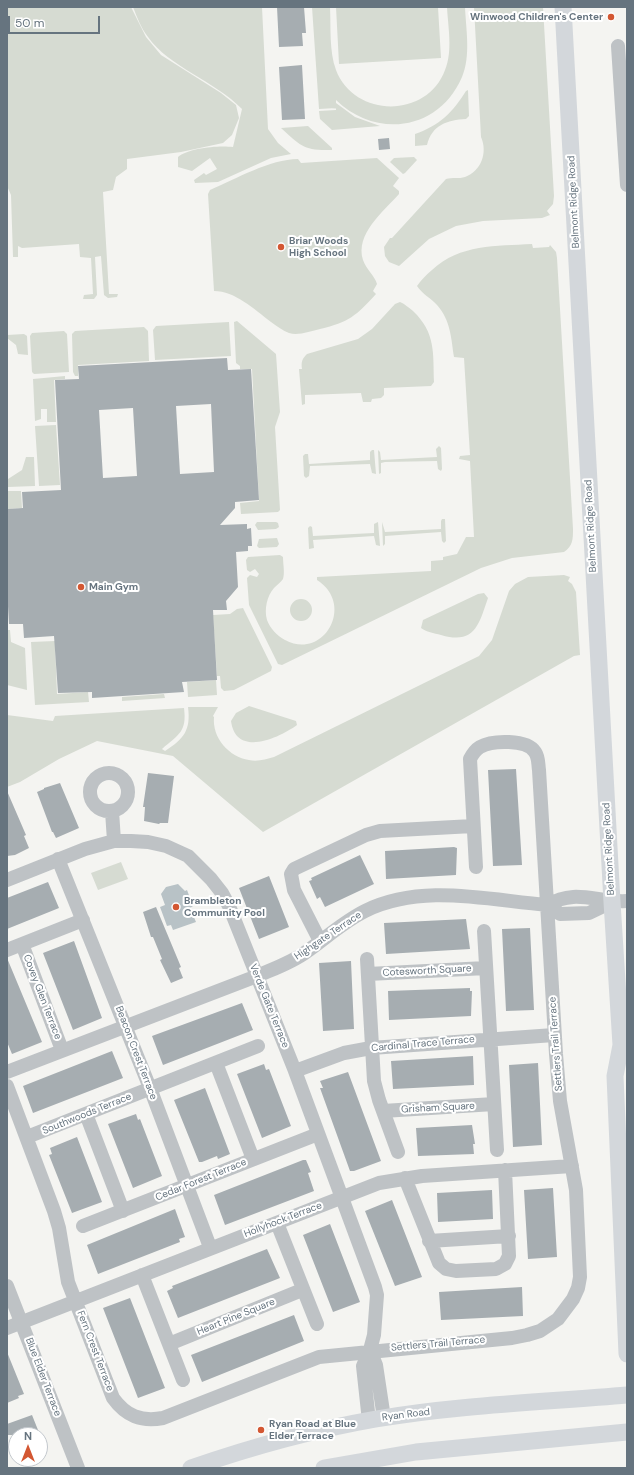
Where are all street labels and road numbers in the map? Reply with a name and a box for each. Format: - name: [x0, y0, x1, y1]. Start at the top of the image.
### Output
- street label: Belmont Ridge Road: [566, 155, 582, 249]
- street label: Belmont Ridge Road: [583, 479, 599, 573]
- street label: Belmont Ridge Road: [601, 802, 617, 896]
- street label: Highgate Terrace: [292, 909, 364, 963]
- street label: Covey Glen Terrace: [20, 953, 64, 1041]
- street label: Verde Gate Terrace: [247, 962, 291, 1050]
- street label: Cotesworth Square: [382, 963, 472, 979]
- street label: Settlers Trail Terrace: [547, 996, 565, 1092]
- street label: Beacon Crest Terrace: [113, 1004, 159, 1102]
- street label: Cardinal Trace Terrace: [371, 1034, 475, 1054]
- street label: Southwoods Terrace: [41, 1091, 133, 1137]
- street label: Grisham Square: [401, 1100, 475, 1116]
- street label: Cedar Forest Terrace: [154, 1156, 248, 1204]
- street label: Hollyhock Terrace: [242, 1200, 324, 1240]
- street label: Heart Pine Square: [195, 1296, 277, 1338]
- street label: Fern Crest Terrace: [74, 1309, 116, 1393]
- street label: Settlers Trail Terrace: [390, 1334, 486, 1354]
- street label: Blue Elder Terrace: [22, 1336, 64, 1418]
- street label: Ryan Road: [381, 1406, 431, 1424]

